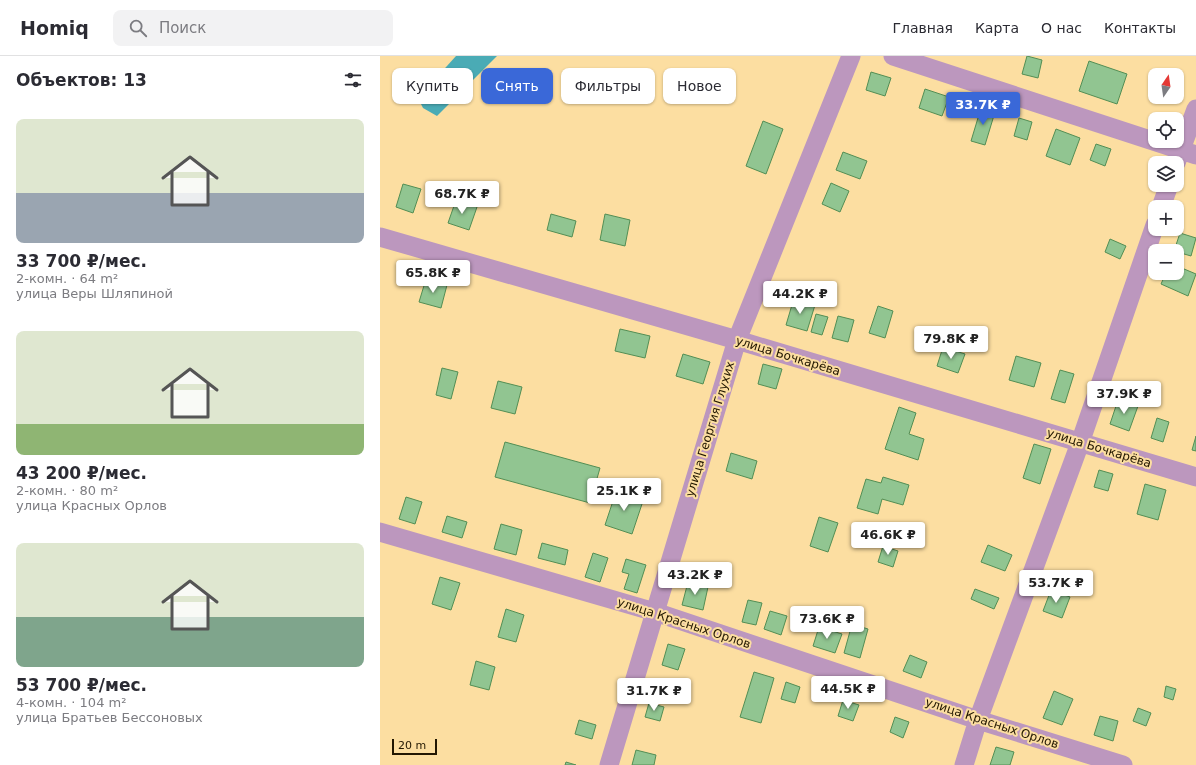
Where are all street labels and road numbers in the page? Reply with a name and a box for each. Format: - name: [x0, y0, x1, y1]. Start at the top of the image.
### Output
- street label: улица Бочкарёва: [734, 333, 842, 379]
- street label: улица Георгия Глухих: [683, 360, 737, 498]
- street label: улица Бочкарёва: [1045, 425, 1153, 471]
- street label: улица Красных Орлов: [616, 595, 752, 651]
- street label: улица Красных Орлов: [924, 695, 1060, 751]

